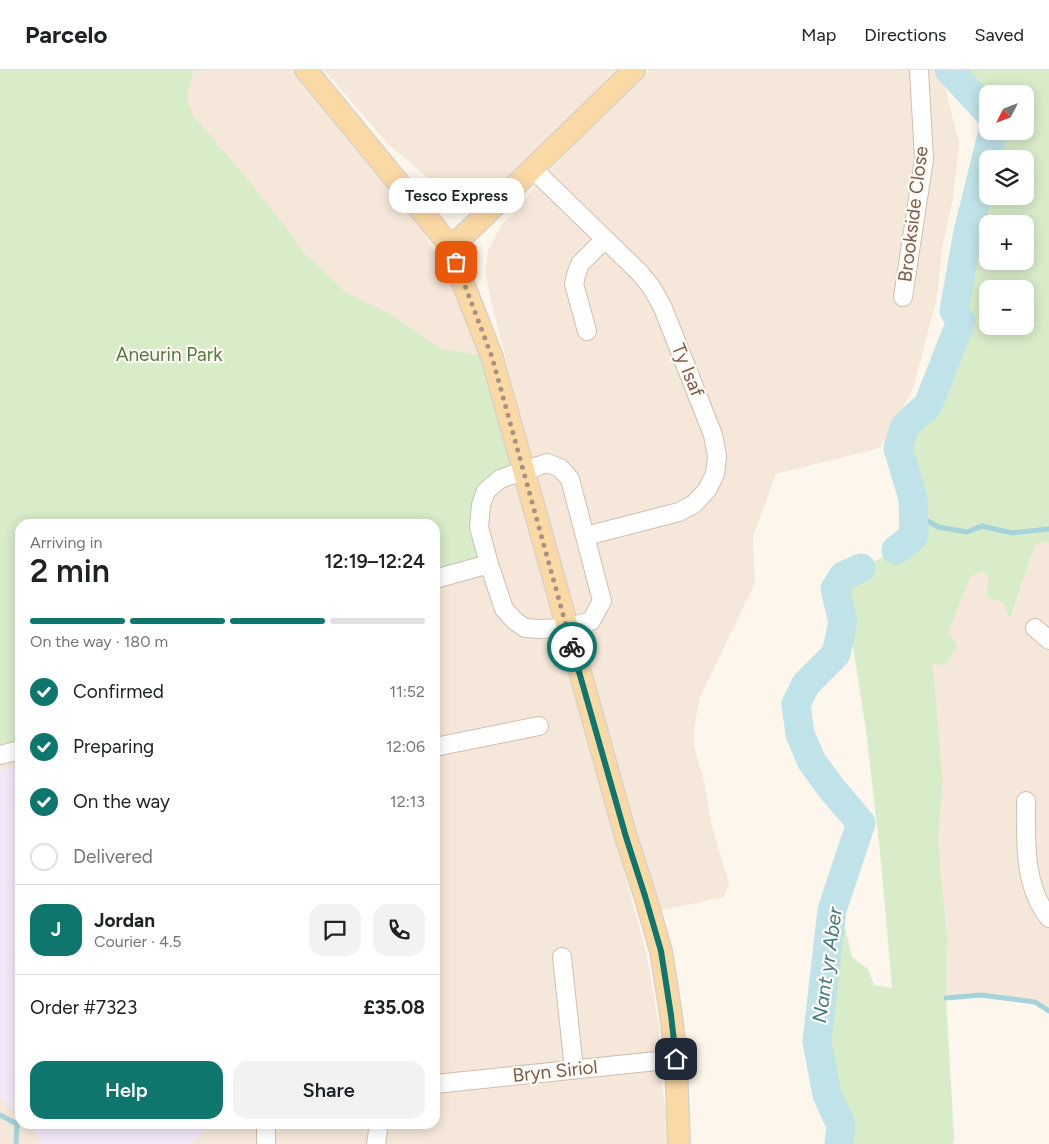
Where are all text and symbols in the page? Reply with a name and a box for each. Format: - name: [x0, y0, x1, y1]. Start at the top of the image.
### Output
- text: Parcelo: [25, 20, 107, 49]
- text: Map: [801, 24, 836, 46]
- text: Directions: [864, 24, 946, 46]
- text: Saved: [974, 24, 1024, 46]
- north arrow: [979, 85, 1034, 140]
- map controls: [979, 85, 1034, 335]
- street label: Brookside Close: [893, 145, 933, 283]
- button: layers: [979, 150, 1034, 205]
- callout: Tesco Express: [388, 177, 524, 212]
- text: Tesco Express: [405, 186, 508, 205]
- button: +: [979, 215, 1034, 270]
- pin: [435, 241, 477, 283]
- icon: bag: [442, 248, 470, 276]
- button: −: [979, 280, 1034, 335]
- street label: Ty Isaf: [667, 340, 709, 400]
- park label: Aneurin Park: [116, 343, 223, 366]
- text: Arriving in: [30, 533, 102, 552]
- text: 12:19–12:24: [325, 550, 425, 573]
- text: 2 min: [30, 552, 110, 590]
- courier: [547, 622, 597, 672]
- text: On the way · 180 m: [30, 632, 168, 651]
- icon: bike: [558, 633, 586, 661]
- icon: check: [30, 678, 58, 706]
- text: Confirmed: [73, 680, 164, 703]
- text: 11:52: [390, 682, 425, 701]
- icon: check: [30, 733, 58, 761]
- text: Preparing: [73, 735, 154, 758]
- text: 12:06: [386, 737, 425, 756]
- icon: check: [30, 788, 58, 816]
- text: On the way: [73, 790, 170, 813]
- text: 12:13: [390, 792, 425, 811]
- text: Delivered: [73, 845, 153, 868]
- button: chat: [309, 904, 361, 956]
- button: phone: [373, 904, 425, 956]
- water label: Nant yr Aber: [807, 904, 847, 1024]
- text: Jordan: [94, 909, 155, 932]
- text: J: [51, 918, 61, 941]
- text: Courier · 4.5: [94, 932, 181, 951]
- text: Order #7323: [30, 996, 137, 1019]
- text: £35.08: [363, 996, 425, 1019]
- pin: [655, 1038, 697, 1080]
- icon: home: [662, 1045, 690, 1073]
- street label: Bryn Siriol: [511, 1055, 599, 1087]
- button: Help: [30, 1061, 223, 1119]
- button: Share: [233, 1061, 425, 1119]

